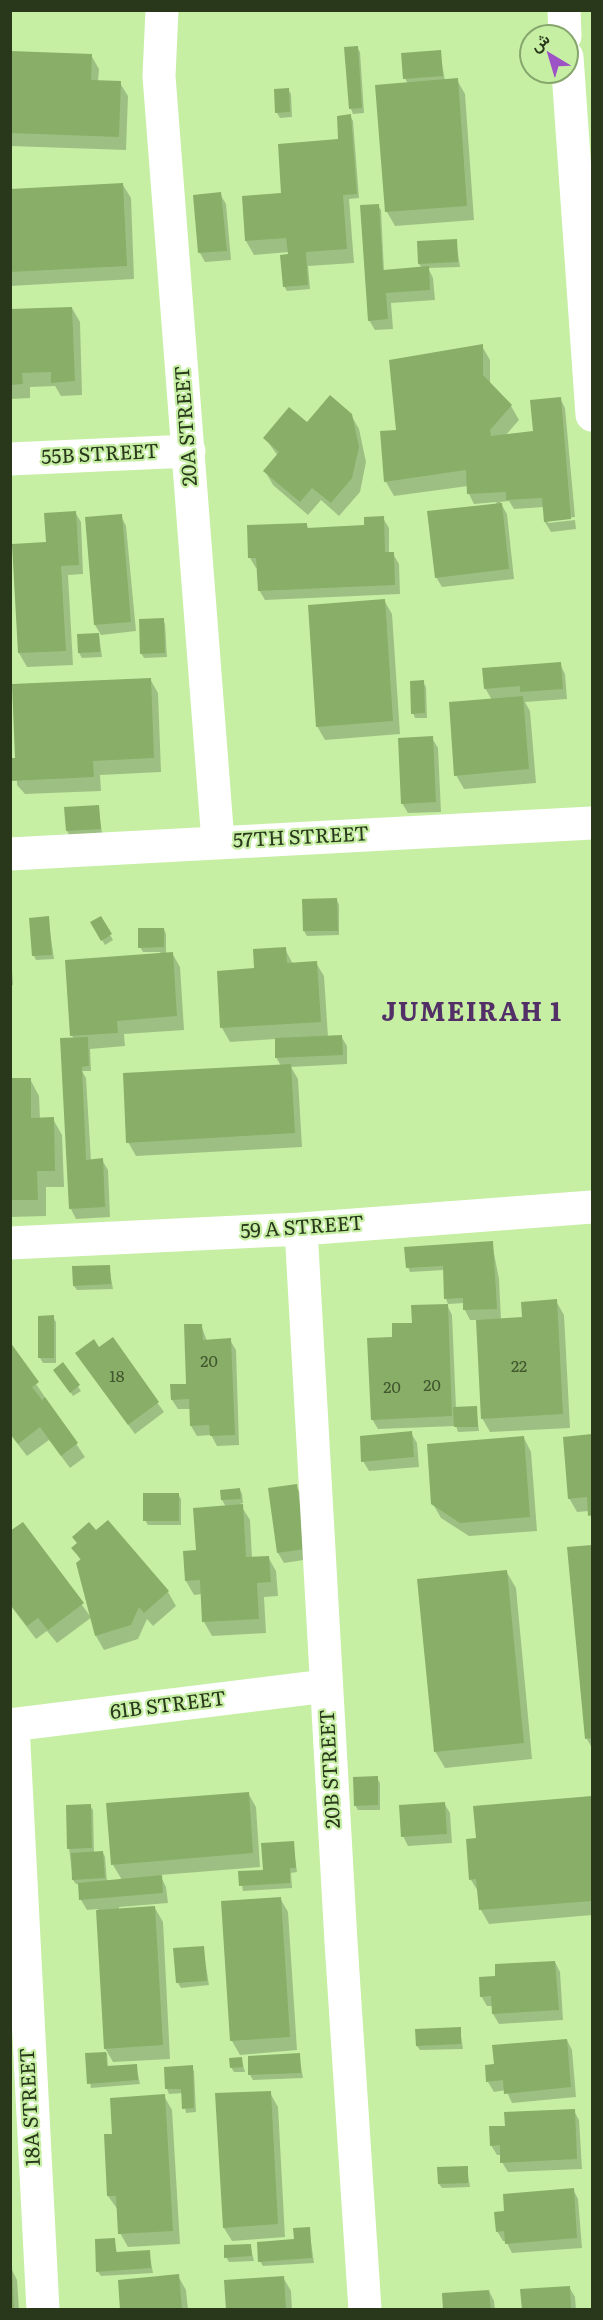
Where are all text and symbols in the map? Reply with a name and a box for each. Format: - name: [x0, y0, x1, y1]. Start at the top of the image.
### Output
- north arrow: [519, 24, 579, 84]
- text: ش: [524, 26, 554, 57]
- street label: 20A STREET: [171, 365, 203, 487]
- street label: 55B STREET: [40, 440, 160, 470]
- street label: 57TH STREET: [232, 822, 370, 854]
- district label: JUMEIRAH 1: [382, 997, 562, 1029]
- street label: 59 A STREET: [239, 1212, 365, 1244]
- house number: 20: [200, 1352, 218, 1372]
- house number: 22: [511, 1357, 527, 1377]
- house number: 18: [109, 1367, 125, 1387]
- house number: 20: [423, 1376, 441, 1396]
- house number: 20: [383, 1378, 401, 1398]
- street label: 61B STREET: [109, 1687, 227, 1725]
- street label: 20B STREET: [316, 1709, 346, 1829]
- street label: 18A STREET: [16, 2047, 46, 2167]

